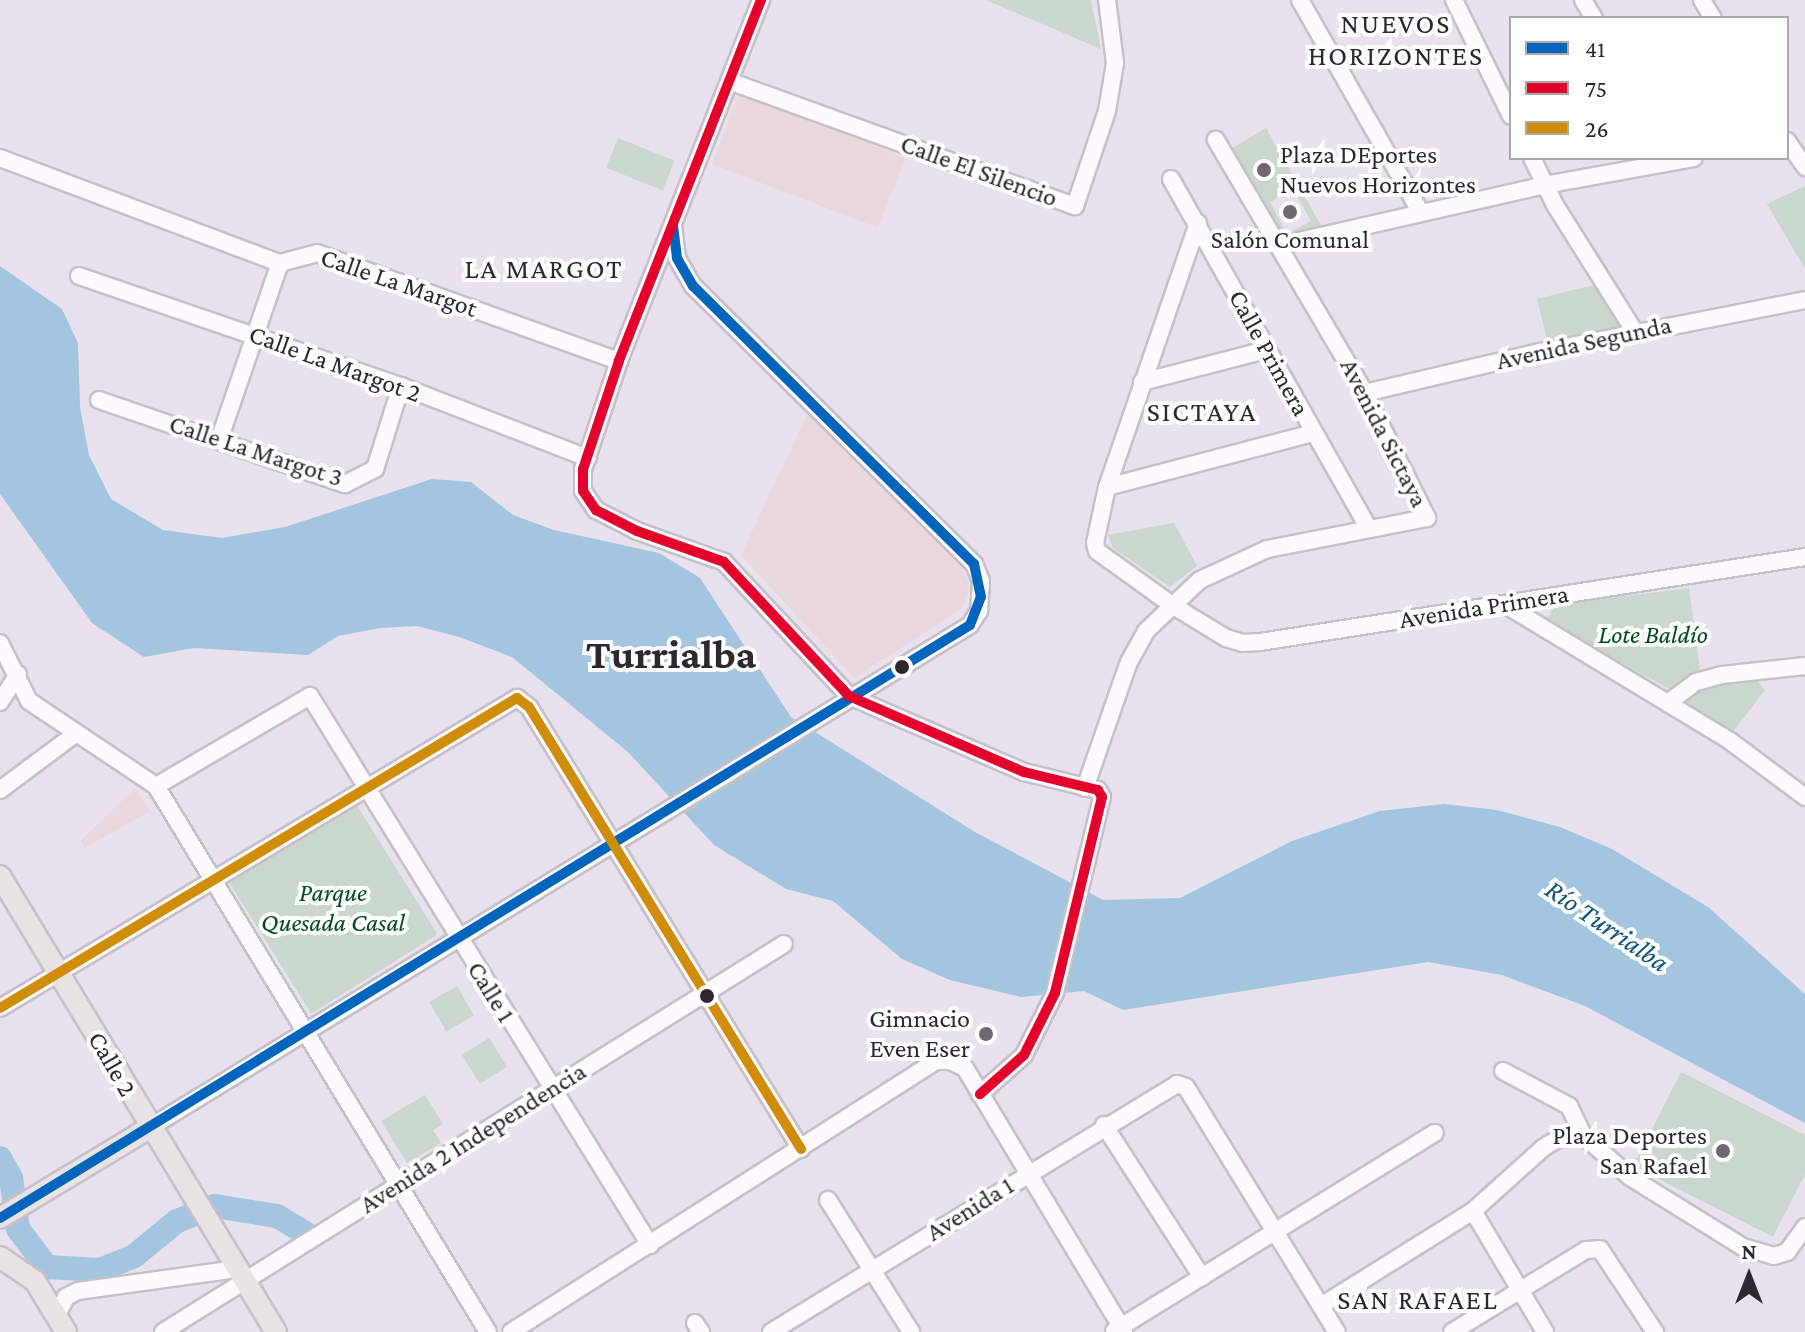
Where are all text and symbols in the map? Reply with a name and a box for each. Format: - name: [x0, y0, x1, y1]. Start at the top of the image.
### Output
- district label: NUEVOS HORIZONTES: [1308, 7, 1484, 73]
- legend: [1509, 16, 1789, 160]
- text: 41: [1585, 35, 1605, 62]
- text: 75: [1585, 75, 1607, 102]
- text: 26: [1585, 115, 1609, 142]
- street label: Calle El Silencio: [896, 128, 1062, 214]
- place label: Plaza DEportes Nuevos Horizontes: [1280, 139, 1476, 200]
- marker: Plaza DEportes Nuevos Horizontes: [1255, 161, 1273, 179]
- marker: Salón Comunal: [1281, 203, 1299, 221]
- place label: Salón Comunal: [1211, 224, 1369, 256]
- street label: Calle La Margot: [317, 242, 481, 324]
- district label: LA MARGOT: [465, 252, 623, 286]
- street label: Calle Primera: [1222, 284, 1316, 422]
- street label: Avenida Segunda: [1494, 309, 1674, 377]
- street label: Calle La Margot 2: [245, 318, 425, 410]
- street label: Avenida Sictaya: [1333, 353, 1435, 513]
- district label: SICTAYA: [1147, 395, 1257, 429]
- street label: Calle La Margot 3: [165, 408, 347, 494]
- street label: Avenida Primera: [1397, 578, 1571, 636]
- park label: Lote Baldío: [1598, 619, 1708, 651]
- district label: Turrialba: [586, 629, 756, 679]
- unlabelled marker: [894, 659, 910, 675]
- water label: Río Turrialba: [1539, 872, 1675, 980]
- park label: Parque Quesada Casal: [261, 877, 405, 938]
- street label: Calle 1: [460, 956, 522, 1028]
- unlabelled marker: [699, 988, 715, 1004]
- place label: Gimnacio Even Eser: [869, 1003, 970, 1064]
- marker: Gimnacio Even Eser: [977, 1025, 995, 1043]
- street label: Calle 2: [81, 1026, 143, 1102]
- street label: Avenida 2 Independencia: [354, 1056, 592, 1220]
- place label: Plaza Deportes San Rafael: [1553, 1120, 1707, 1182]
- marker: Plaza Deportes San Rafael: [1714, 1142, 1732, 1160]
- street label: Avenida 1: [920, 1170, 1020, 1248]
- north arrow: [1709, 1236, 1789, 1316]
- text: N: [1742, 1239, 1757, 1264]
- district label: SAN RAFAEL: [1337, 1283, 1499, 1317]

